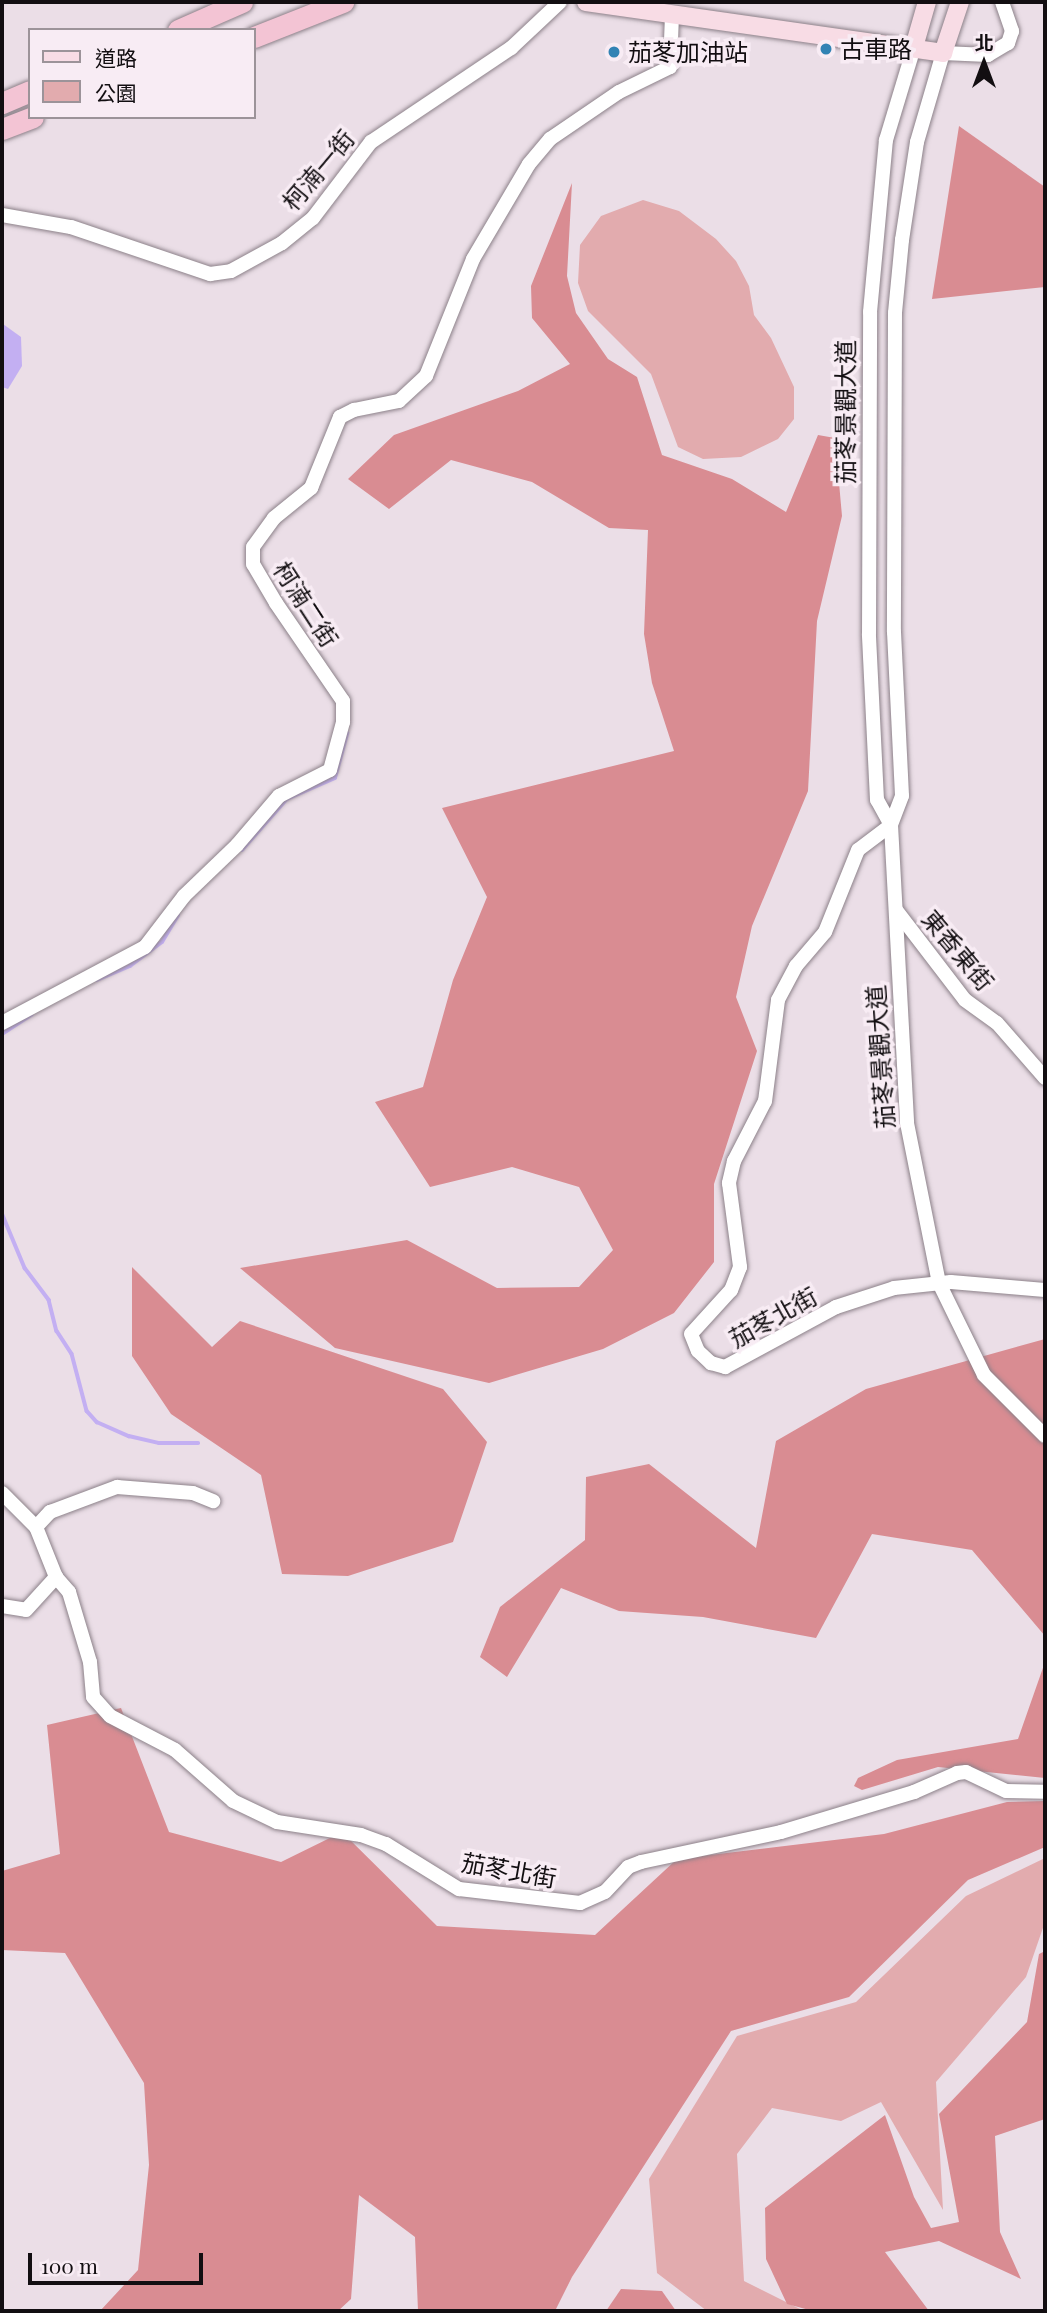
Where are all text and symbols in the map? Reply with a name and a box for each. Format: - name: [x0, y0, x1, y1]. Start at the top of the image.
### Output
- legend: [28, 28, 256, 119]
- north arrow: [949, 28, 1019, 98]
- text: 北: [974, 29, 994, 55]
- place label: 古車路: [840, 35, 912, 63]
- place label: 茄苳加油站: [628, 38, 748, 66]
- marker: 古車路: [818, 41, 834, 57]
- text: 道路: [95, 43, 137, 71]
- marker: 茄苳加油站: [606, 44, 622, 60]
- text: 公園: [95, 78, 137, 106]
- street label: 柯湳一街: [276, 124, 360, 216]
- street label: 茄苳景觀大道: [831, 340, 859, 484]
- street label: 柯湳二街: [268, 556, 344, 652]
- street label: 東香東街: [916, 904, 1000, 996]
- street label: 茄苳景觀大道: [861, 984, 899, 1130]
- street label: 茄苳北街: [724, 1281, 822, 1353]
- street label: 茄苳北街: [459, 1847, 559, 1893]
- scale bar: [32, 2240, 206, 2284]
- text: 100 m: [41, 2251, 98, 2279]

